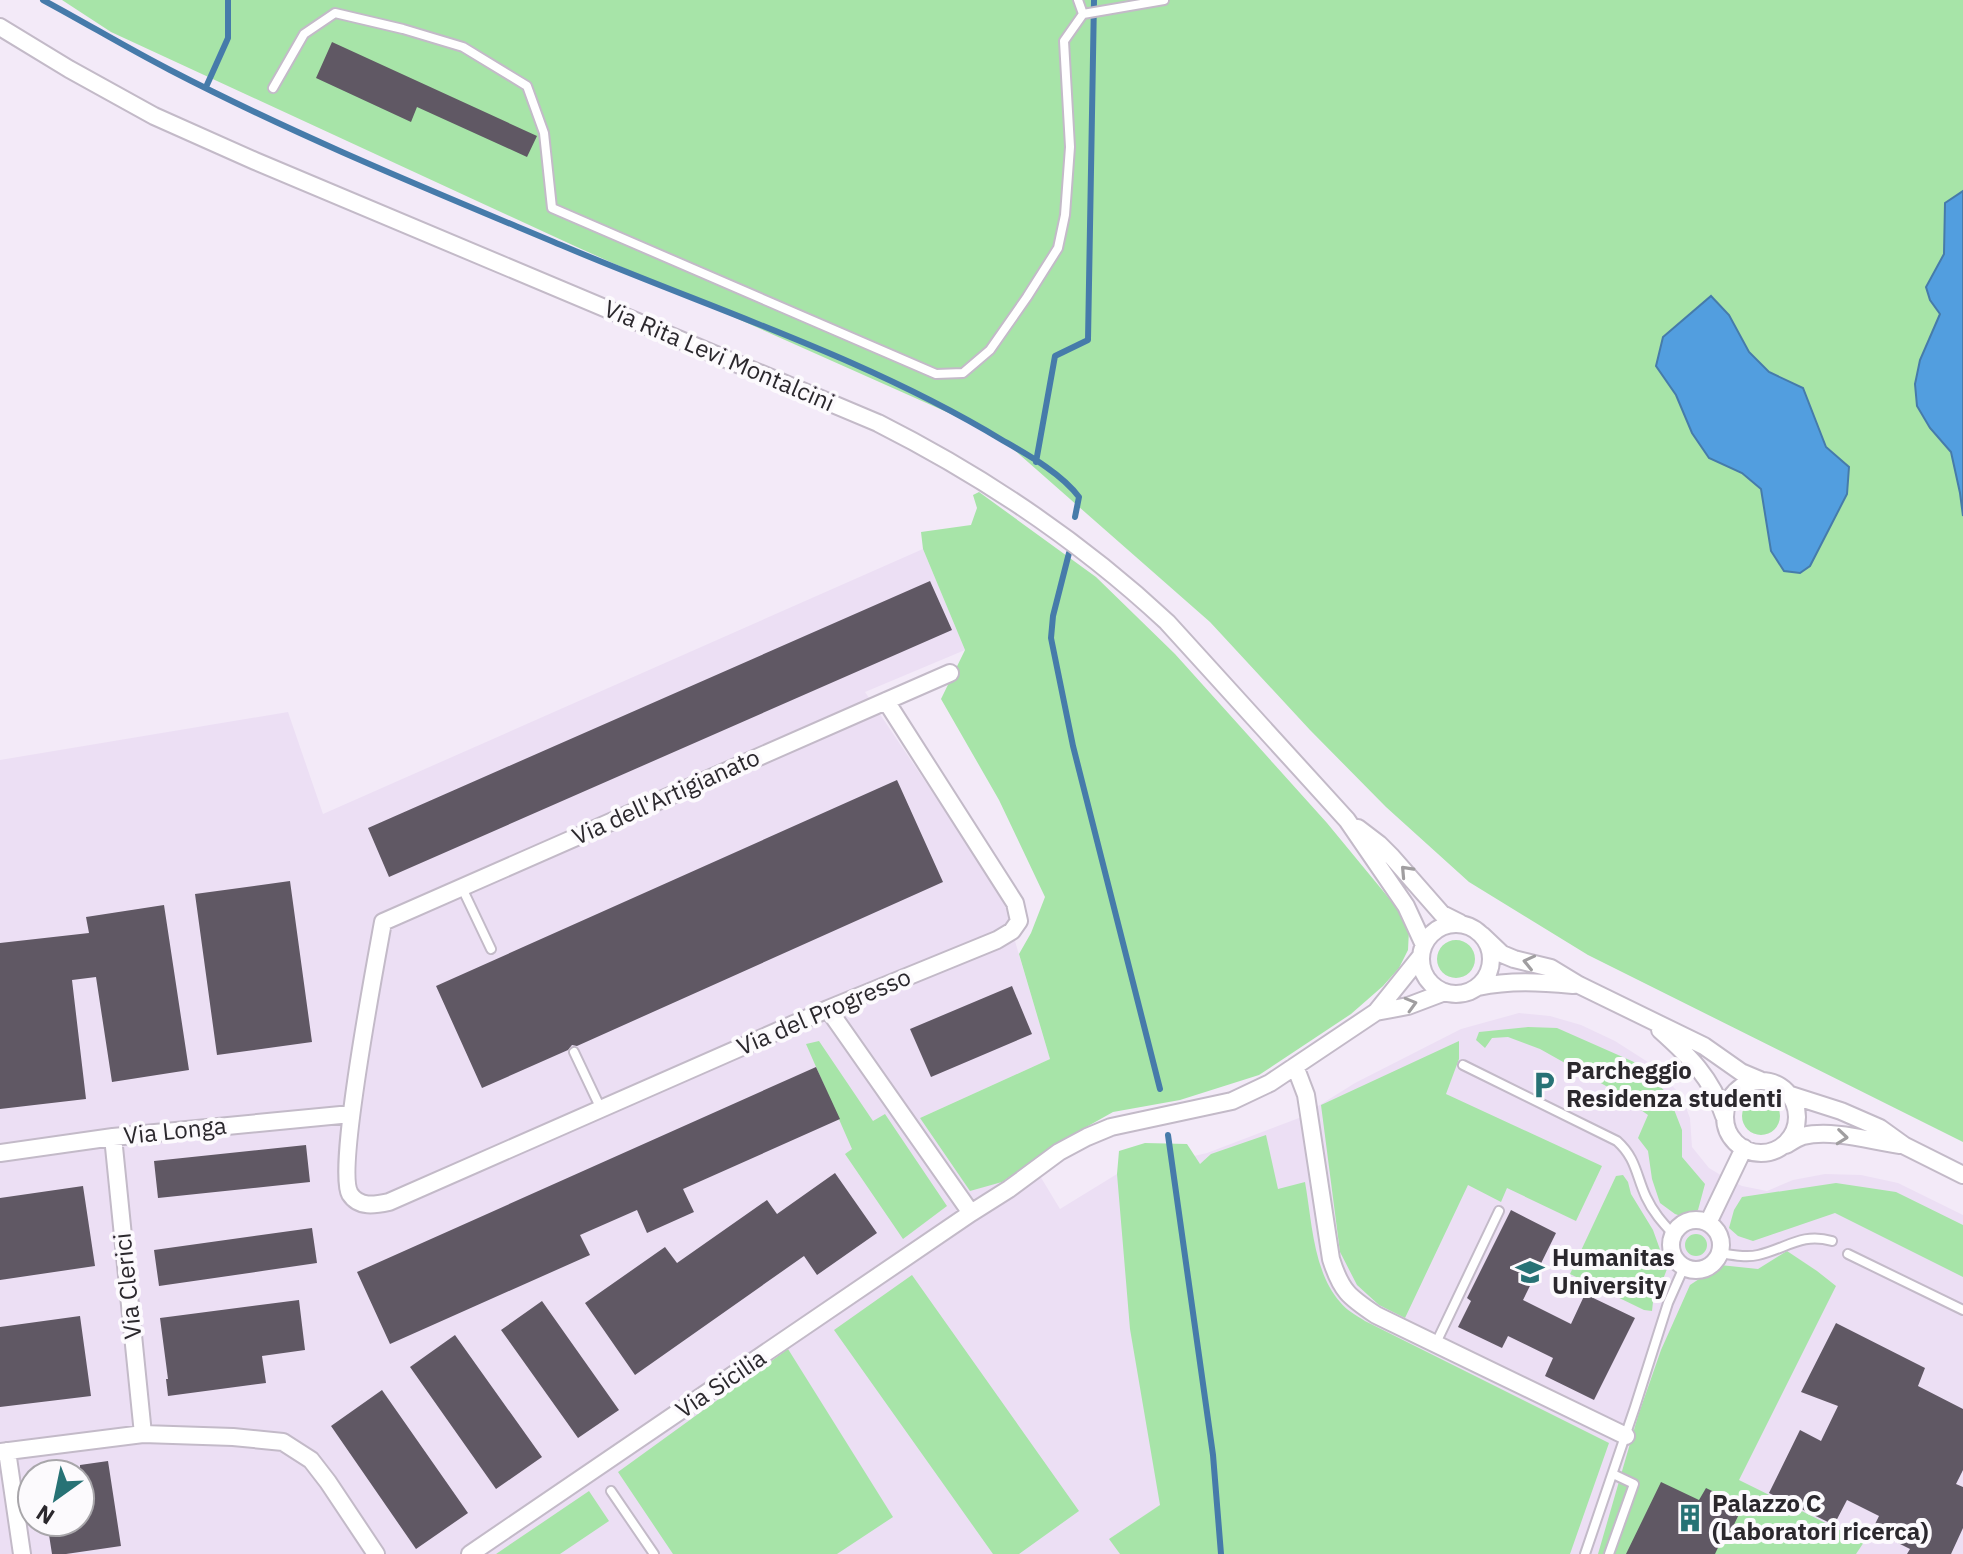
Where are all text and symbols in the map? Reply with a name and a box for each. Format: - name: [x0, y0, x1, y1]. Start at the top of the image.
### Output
- street label: Via Rita Levi Montalcini: [599, 292, 840, 418]
- street label: Via dell'Artigianato: [567, 740, 764, 852]
- one-way arrow: [1401, 866, 1415, 881]
- one-way arrow: [1522, 955, 1536, 972]
- street label: Via del Progresso: [732, 960, 915, 1062]
- one-way arrow: [1403, 997, 1417, 1013]
- place label: Parcheggio Residenza studenti: [1566, 1054, 1782, 1114]
- parking icon: Parcheggio Residenza studenti: [1529, 1070, 1559, 1100]
- street label: Via Longa: [122, 1109, 228, 1151]
- one-way arrow: [1836, 1128, 1849, 1145]
- street label: Via Clerici: [106, 1231, 148, 1341]
- place label: Humanitas University: [1552, 1241, 1675, 1301]
- school or university icon: Humanitas University: [1515, 1257, 1545, 1287]
- street label: Via Sicilia: [669, 1341, 772, 1425]
- north arrow: [16, 1458, 96, 1538]
- place label: Palazzo C (Laboratori ricerca): [1712, 1487, 1929, 1547]
- text: N: [30, 1499, 59, 1532]
- building icon: Palazzo C (Laboratori ricerca): [1675, 1503, 1705, 1533]

